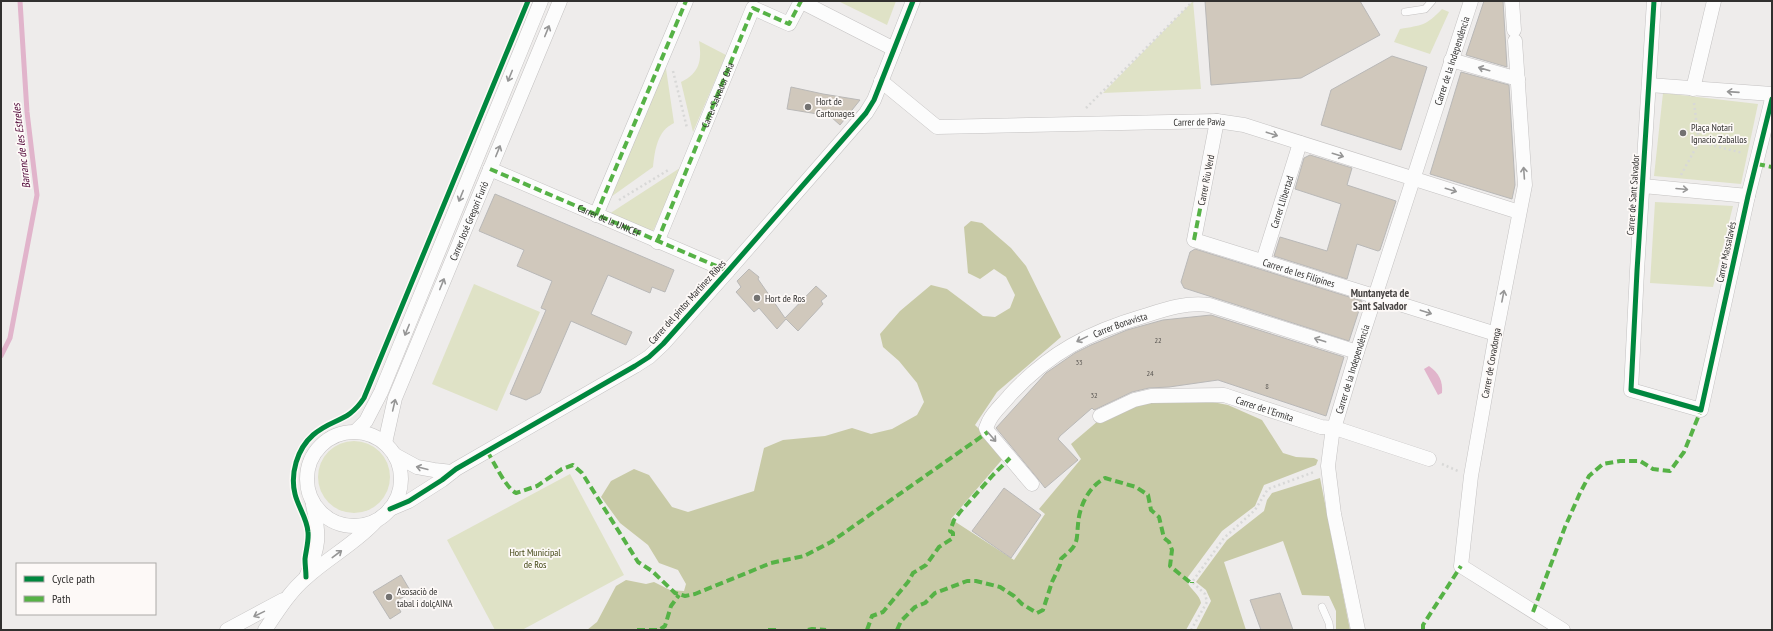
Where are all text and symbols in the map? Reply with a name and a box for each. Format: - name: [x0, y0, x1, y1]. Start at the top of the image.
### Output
- street label: Carrer de la Independència: [1431, 15, 1472, 107]
- one-way arrow: [544, 26, 552, 38]
- street label: Carrer Salvador Oria: [698, 60, 737, 129]
- one-way arrow: [1478, 65, 1491, 73]
- one-way arrow: [506, 70, 514, 82]
- one-way arrow: [1727, 88, 1740, 95]
- place label: Hort de Cartonages: [816, 95, 855, 120]
- water label: Barranc de les Estreles: [9, 101, 33, 189]
- marker: Hort de Cartonages: [803, 102, 813, 112]
- street label: Carrer de Pavia: [1173, 114, 1226, 129]
- place label: Plaça Notari Ignacio Zaballos: [1691, 121, 1748, 146]
- marker: Plaça Notari Ignacio Zaballos: [1678, 128, 1688, 138]
- one-way arrow: [1265, 131, 1278, 138]
- one-way arrow: [494, 146, 502, 158]
- one-way arrow: [1331, 151, 1343, 159]
- street label: Carrer Riu Verd: [1195, 154, 1217, 206]
- street label: Carrer de Sant Salvador: [1624, 154, 1642, 236]
- one-way arrow: [1521, 167, 1528, 180]
- street label: Carrer Llibertad: [1267, 174, 1296, 230]
- street label: Carrer José Gregori Furió: [446, 179, 491, 262]
- one-way arrow: [1675, 185, 1688, 193]
- one-way arrow: [1444, 187, 1457, 194]
- one-way arrow: [457, 190, 465, 202]
- street label: Carrer de la UNICEF: [576, 201, 643, 240]
- street label: Carrer Massalavés: [1713, 220, 1739, 284]
- street label: Carrer de les Filipines: [1261, 255, 1337, 290]
- street label: Carrer del pintor Martinez Ribes: [645, 256, 729, 347]
- one-way arrow: [439, 279, 447, 291]
- district label: Muntanyeta de Sant Salvador: [1351, 286, 1410, 313]
- one-way arrow: [1499, 290, 1507, 303]
- place label: Hort de Ros: [765, 292, 806, 305]
- marker: Hort de Ros: [752, 293, 762, 303]
- street label: Carrer Bonavista: [1091, 309, 1149, 340]
- one-way arrow: [1419, 309, 1432, 316]
- one-way arrow: [402, 323, 410, 335]
- street label: Carrer de la Independència: [1332, 323, 1372, 415]
- street label: Carrer de Covadonga: [1478, 327, 1504, 399]
- house number: 22: [1154, 335, 1162, 345]
- one-way arrow: [1076, 336, 1088, 343]
- one-way arrow: [1313, 336, 1326, 343]
- house number: 33: [1075, 357, 1083, 367]
- house number: 24: [1146, 368, 1154, 378]
- house number: 8: [1265, 381, 1269, 391]
- house number: 32: [1090, 390, 1098, 400]
- street label: Carrer de l'Ermita: [1234, 393, 1295, 424]
- one-way arrow: [390, 399, 398, 412]
- one-way arrow: [987, 432, 996, 442]
- one-way arrow: [416, 463, 429, 471]
- park label: Hort Municipal de Ros: [509, 546, 561, 571]
- one-way arrow: [332, 550, 343, 558]
- legend: [16, 563, 156, 615]
- text: Cycle path: [52, 571, 95, 586]
- place label: Asosaciò de tabal i dolçAINA: [397, 585, 453, 610]
- text: Path: [52, 591, 70, 606]
- marker: Asosaciò de tabal i dolçAINA: [384, 592, 394, 602]
- one-way arrow: [253, 611, 265, 618]

